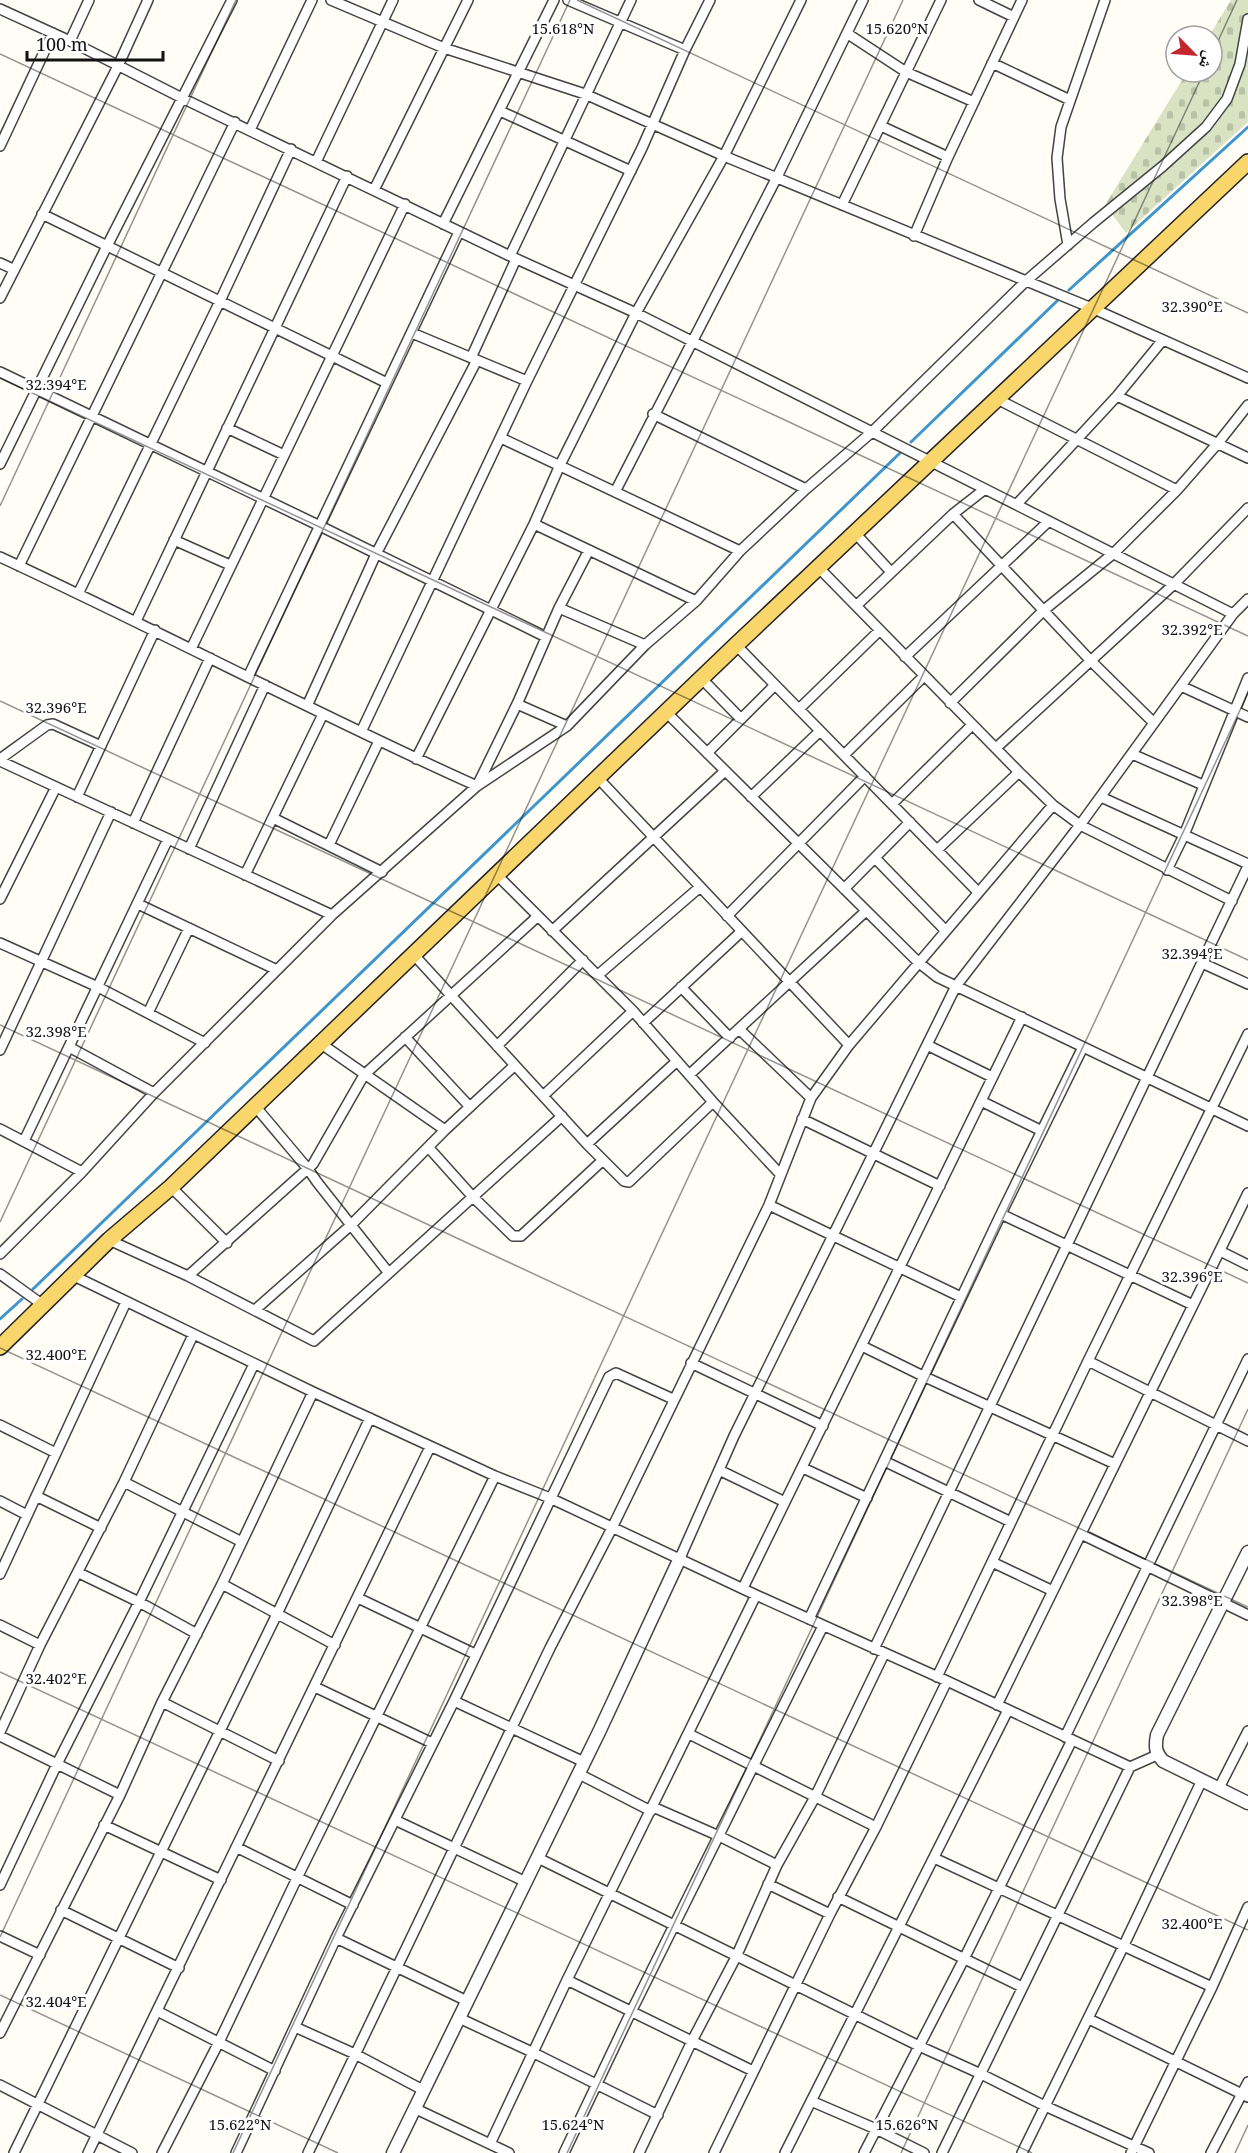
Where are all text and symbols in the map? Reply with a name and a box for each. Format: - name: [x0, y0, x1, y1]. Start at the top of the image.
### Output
- text: 15.618°N: [531, 18, 595, 38]
- text: 15.620°N: [865, 18, 929, 38]
- scale bar: [27, 24, 164, 62]
- north arrow: [1164, 24, 1224, 84]
- text: 100 m: [36, 32, 88, 56]
- text: ش: [1194, 48, 1221, 73]
- text: 32.390°E: [1161, 296, 1223, 316]
- text: 32.394°E: [25, 374, 87, 394]
- text: 32.392°E: [1161, 619, 1223, 639]
- text: 32.396°E: [25, 697, 87, 717]
- text: 32.394°E: [1161, 943, 1223, 963]
- text: 32.398°E: [25, 1021, 87, 1041]
- text: 32.396°E: [1161, 1266, 1223, 1286]
- text: 32.400°E: [25, 1344, 87, 1364]
- text: 32.398°E: [1161, 1590, 1223, 1610]
- text: 32.402°E: [25, 1668, 87, 1688]
- text: 32.400°E: [1161, 1913, 1223, 1933]
- text: 32.404°E: [25, 1991, 87, 2011]
- text: 15.622°N: [208, 2114, 272, 2134]
- text: 15.624°N: [541, 2114, 605, 2134]
- text: 15.626°N: [875, 2114, 939, 2134]

